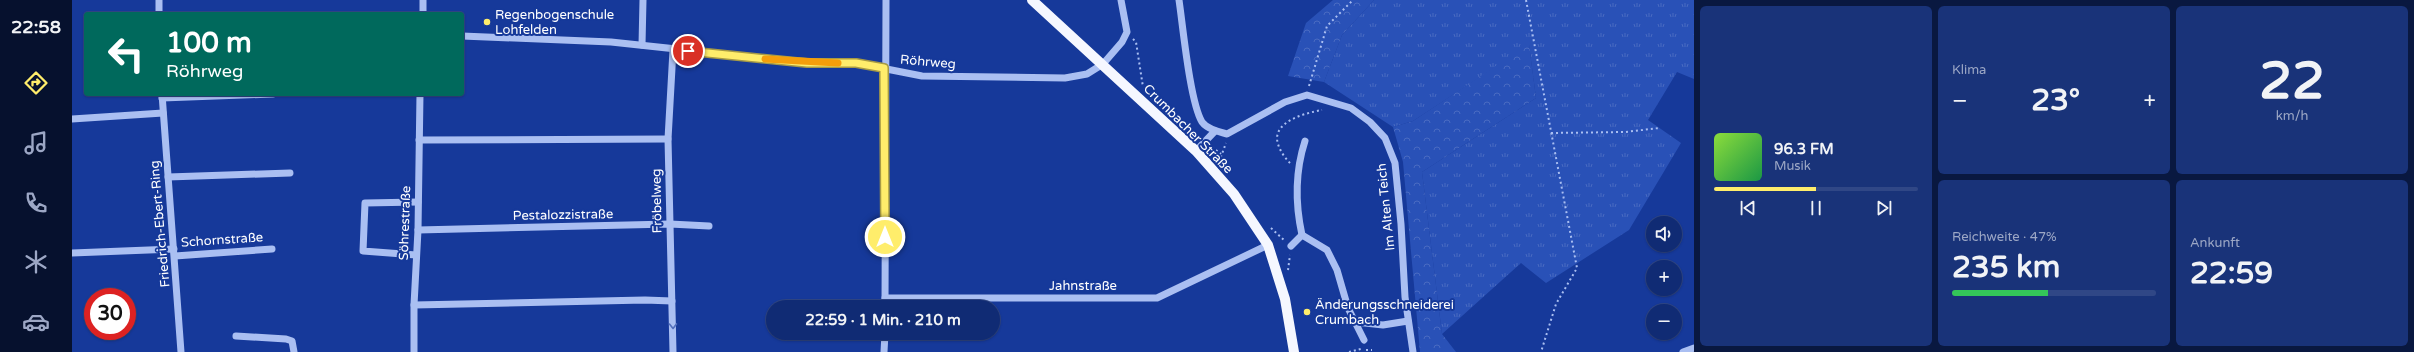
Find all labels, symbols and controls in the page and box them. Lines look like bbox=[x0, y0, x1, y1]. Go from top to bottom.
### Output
place label: Regenbogenschule Lohfelden bbox=[495, 7, 614, 38]
text: 22:58 bbox=[11, 16, 61, 38]
marker: Regenbogenschule Lohfelden bbox=[482, 17, 492, 27]
text: 100 m bbox=[166, 26, 252, 60]
icon: left bbox=[100, 28, 152, 80]
pin bbox=[671, 34, 705, 68]
icon: arrive bbox=[677, 40, 699, 62]
text: 22 bbox=[2259, 50, 2325, 113]
street label: Röhrweg bbox=[899, 52, 957, 72]
text: Röhrweg bbox=[166, 60, 243, 82]
text: Klima bbox=[1952, 62, 1986, 78]
icon: directions bbox=[22, 69, 50, 97]
street label: Crumbacher Straße bbox=[1140, 81, 1236, 177]
text: 23° bbox=[2031, 82, 2080, 119]
text: − bbox=[1952, 88, 1968, 114]
text: + bbox=[2144, 88, 2156, 114]
text: km/h bbox=[2276, 108, 2308, 124]
icon: music bbox=[22, 129, 50, 157]
text: 96.3 FM bbox=[1774, 140, 1834, 158]
text: Musik bbox=[1774, 158, 1811, 174]
street label: Friedrich-Ebert-Ring bbox=[146, 160, 174, 288]
street label: Im Alten Teich bbox=[1373, 162, 1399, 252]
street label: Fröbelweg bbox=[648, 168, 666, 234]
street label: Söhrestraße bbox=[396, 185, 414, 261]
icon: phone bbox=[22, 189, 50, 217]
icon: previous bbox=[1737, 197, 1759, 219]
icon: pause bbox=[1805, 197, 1827, 219]
icon: next bbox=[1873, 197, 1895, 219]
street label: Pestalozzistraße bbox=[513, 206, 613, 224]
position arrow bbox=[864, 216, 906, 258]
map controls bbox=[1646, 216, 1682, 340]
button: sound bbox=[1646, 216, 1682, 252]
street label: Schornstraße bbox=[180, 229, 264, 251]
text: Reichweite · 47% bbox=[1952, 229, 2057, 245]
text: Ankunft bbox=[2190, 235, 2240, 251]
icon: climate bbox=[22, 248, 50, 276]
text: 235 km bbox=[1952, 249, 2060, 286]
text: 22:59 bbox=[2190, 255, 2273, 292]
button: + bbox=[1646, 260, 1682, 296]
street label: Jahnstraße bbox=[1049, 278, 1117, 294]
speed limit sign: 30 bbox=[84, 288, 136, 340]
place label: Änderungsschneiderei Crumbach bbox=[1315, 297, 1454, 328]
button: − bbox=[1646, 304, 1682, 340]
marker: Änderungsschneiderei Crumbach bbox=[1302, 307, 1312, 317]
icon: car bbox=[22, 308, 50, 336]
text: 22:59 · 1 Min. · 210 m bbox=[805, 311, 961, 329]
one-way arrow bbox=[669, 323, 677, 329]

